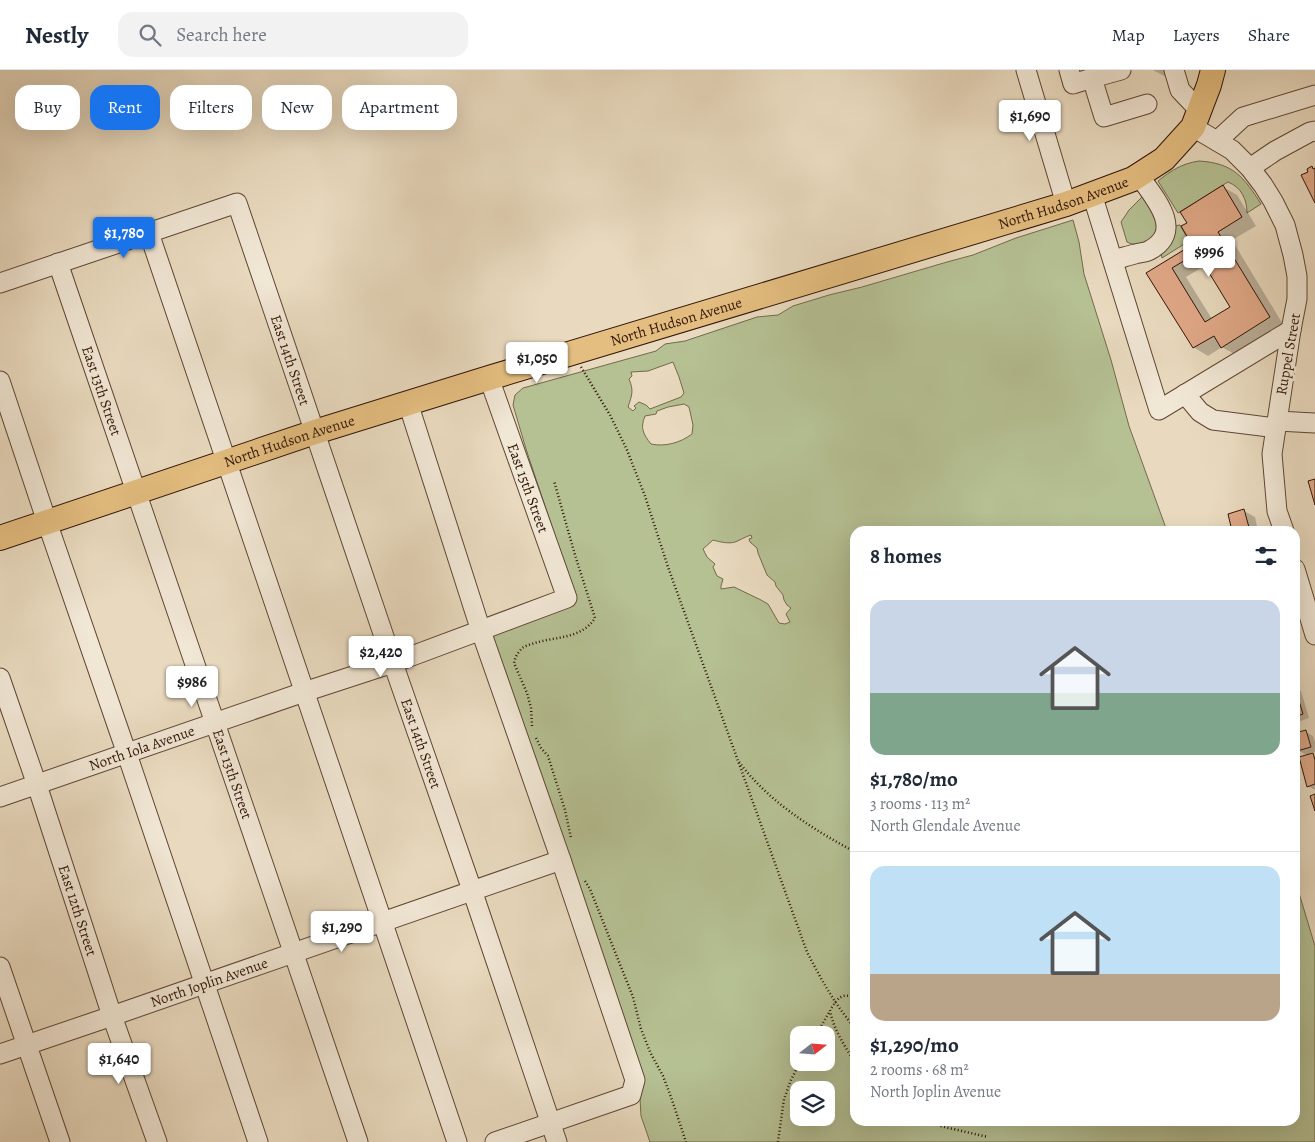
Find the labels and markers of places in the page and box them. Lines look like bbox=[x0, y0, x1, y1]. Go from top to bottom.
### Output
pin: $1,690 bbox=[989, 100, 1071, 142]
pin: $1,780 bbox=[83, 216, 165, 259]
pin: $996 bbox=[1179, 236, 1239, 278]
pin: $1,050 bbox=[496, 342, 578, 384]
pin: $2,420 bbox=[340, 636, 422, 678]
pin: $986 bbox=[162, 666, 222, 708]
pin: $1,290 bbox=[301, 910, 383, 953]
pin: $1,640 bbox=[78, 1042, 160, 1085]

